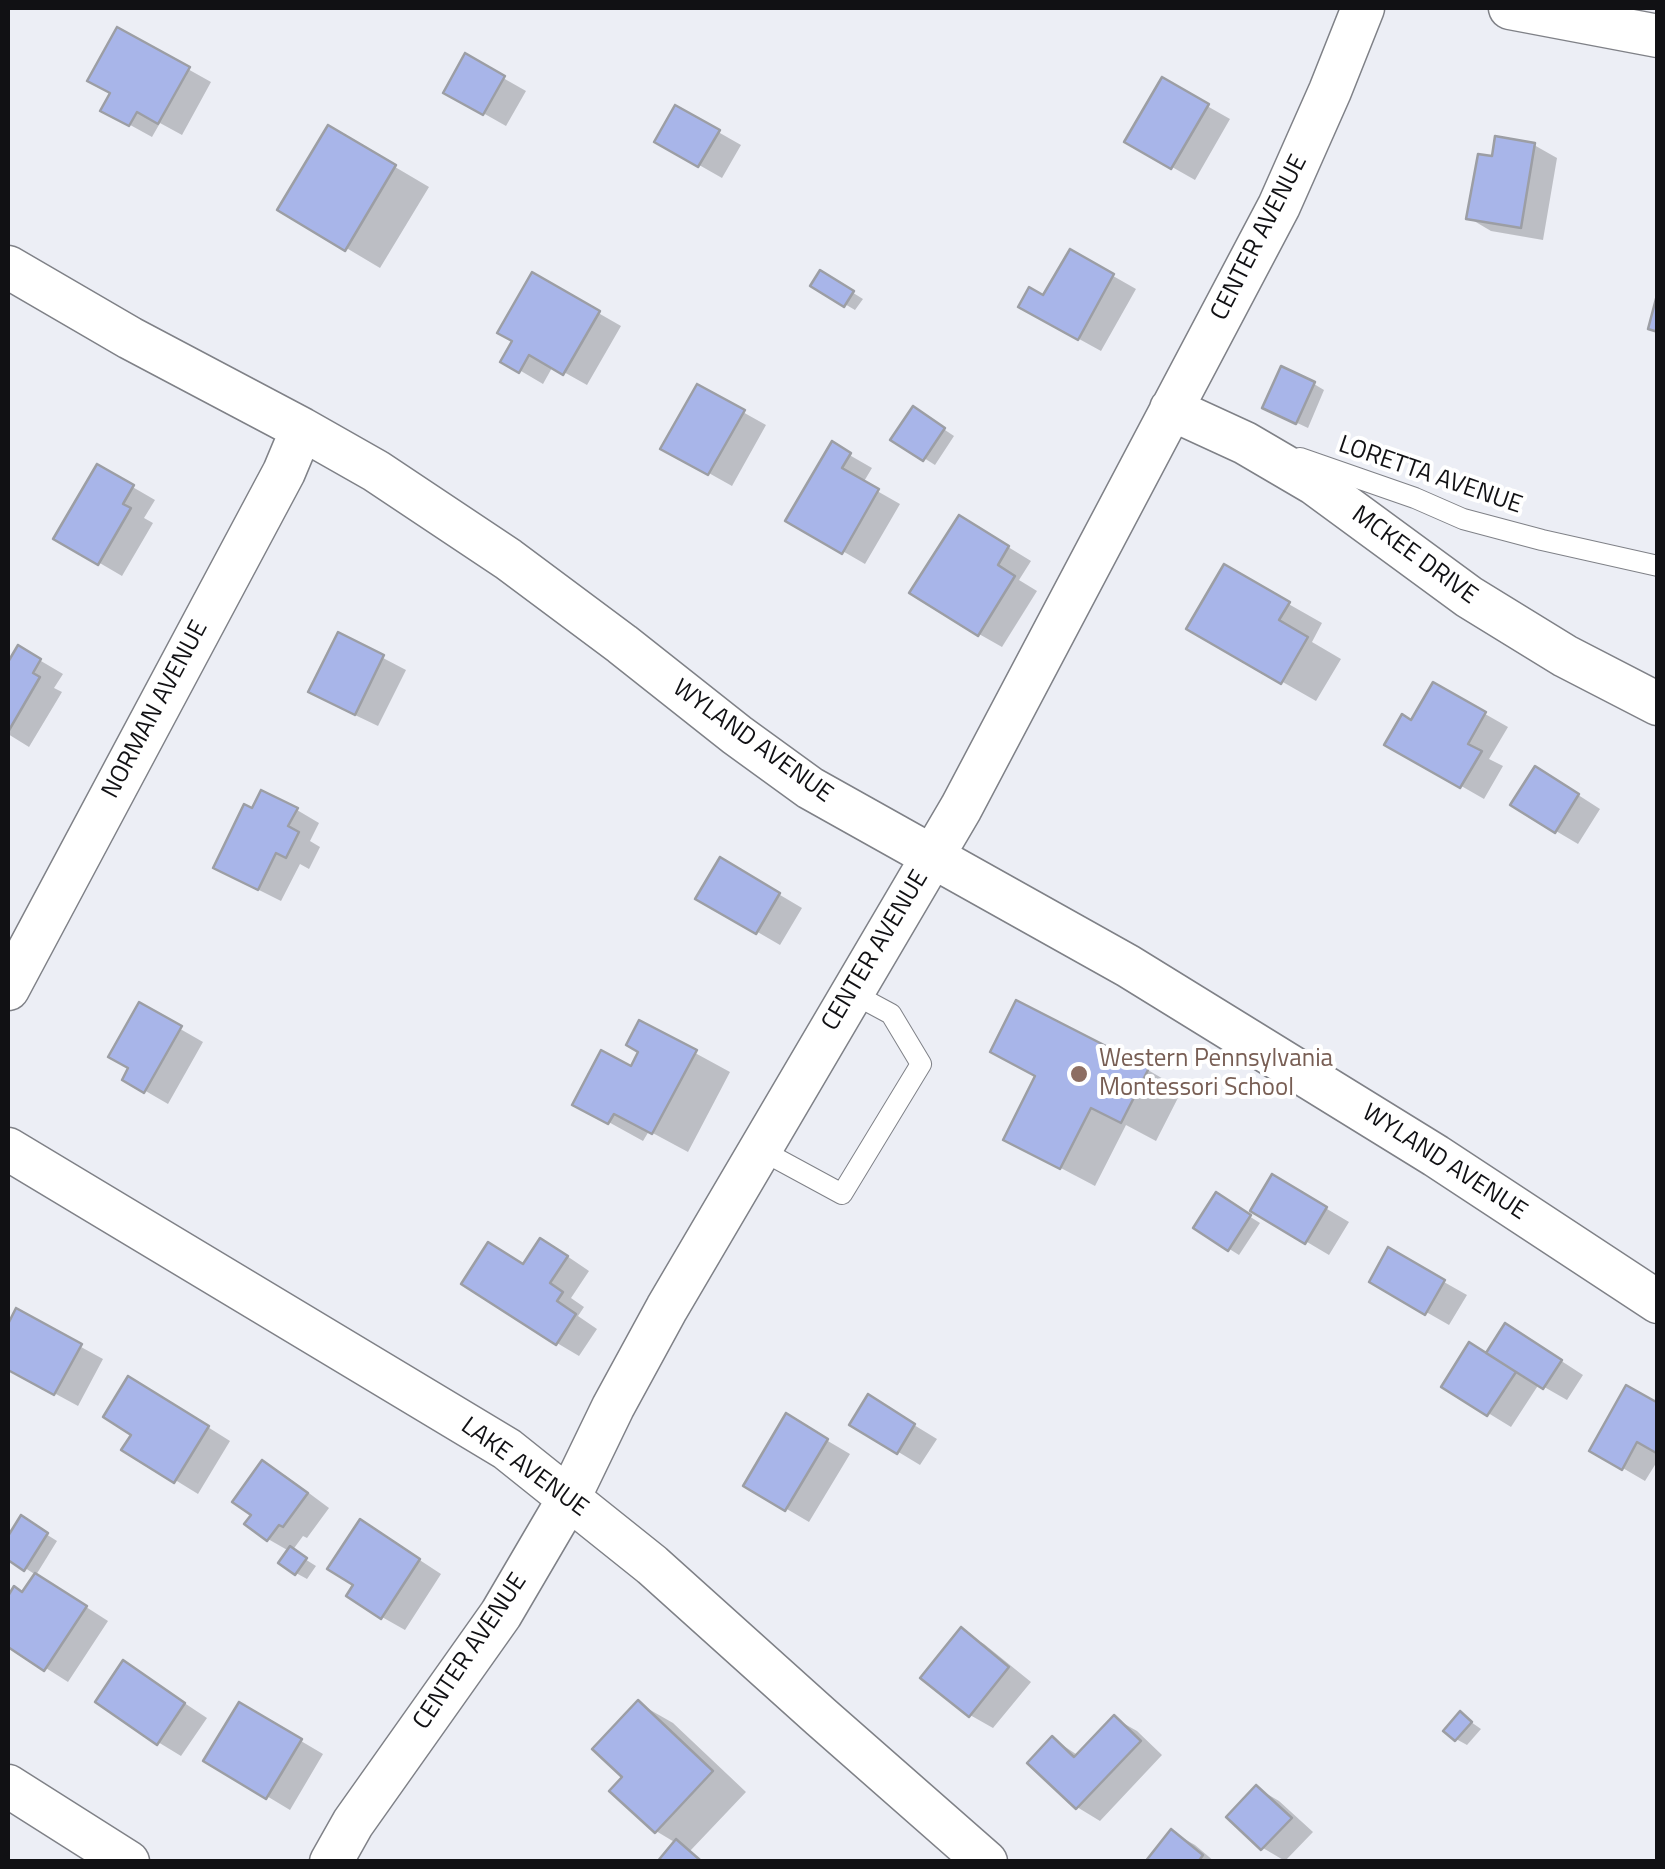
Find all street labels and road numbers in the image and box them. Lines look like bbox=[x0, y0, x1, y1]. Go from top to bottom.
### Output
street label: CENTER AVENUE bbox=[1205, 150, 1315, 326]
street label: LORETTA AVENUE bbox=[1334, 431, 1526, 521]
street label: MCKEE DRIVE bbox=[1345, 500, 1483, 612]
street label: NORMAN AVENUE bbox=[97, 616, 215, 804]
street label: WYLAND AVENUE bbox=[666, 674, 838, 810]
street label: CENTER AVENUE bbox=[816, 865, 936, 1037]
street label: WYLAND AVENUE bbox=[1356, 1099, 1532, 1227]
street label: LAKE AVENUE bbox=[455, 1412, 593, 1524]
street label: CENTER AVENUE bbox=[408, 1568, 534, 1736]

